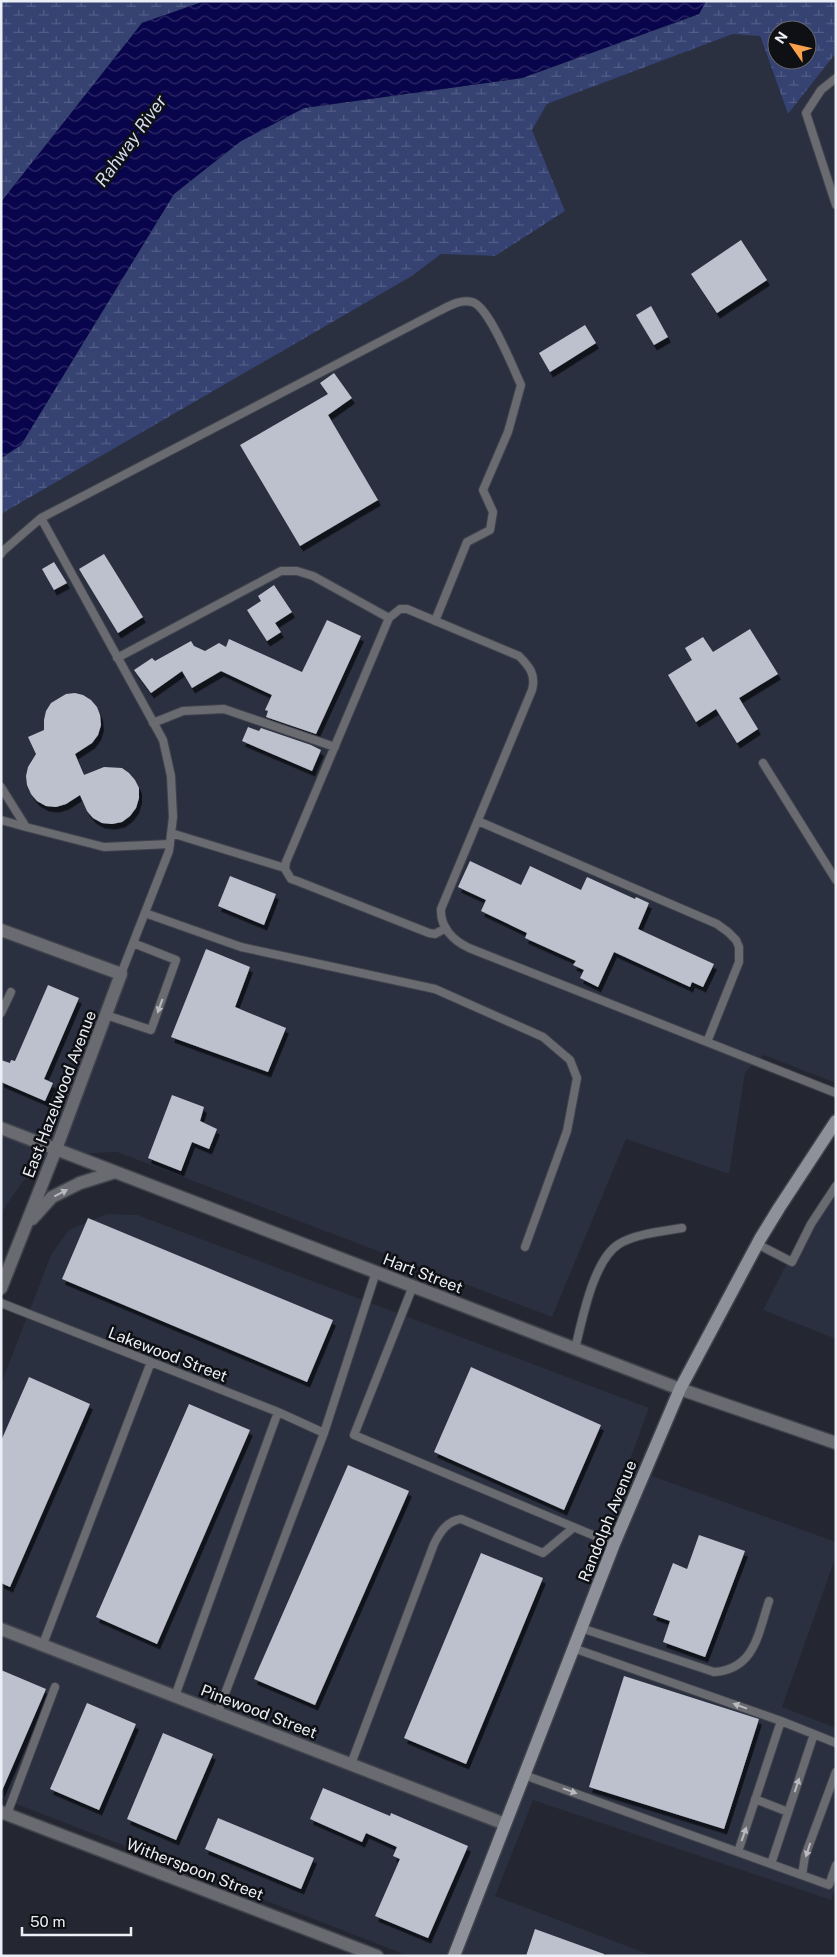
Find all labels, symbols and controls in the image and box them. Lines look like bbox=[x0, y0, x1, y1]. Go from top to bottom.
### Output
north arrow bbox=[767, 20, 817, 70]
text: N bbox=[772, 29, 791, 47]
water label: Rahway River bbox=[90, 91, 171, 191]
one-way arrow bbox=[156, 998, 163, 1013]
street label: East Hazelwood Avenue bbox=[19, 1008, 100, 1181]
one-way arrow bbox=[54, 1189, 68, 1197]
street label: Hart Street bbox=[380, 1250, 465, 1297]
street label: Lakewood Street bbox=[106, 1323, 230, 1386]
street label: Randolph Avenue bbox=[574, 1457, 641, 1585]
street label: Pinewood Street bbox=[198, 1681, 320, 1742]
one-way arrow bbox=[733, 1702, 748, 1709]
one-way arrow bbox=[794, 1777, 801, 1792]
one-way arrow bbox=[563, 1787, 578, 1795]
one-way arrow bbox=[740, 1826, 748, 1841]
street label: Witherspoon Street bbox=[123, 1835, 266, 1904]
one-way arrow bbox=[803, 1843, 811, 1858]
scale bar bbox=[22, 1904, 131, 1936]
text: 50 m bbox=[30, 1913, 65, 1930]

